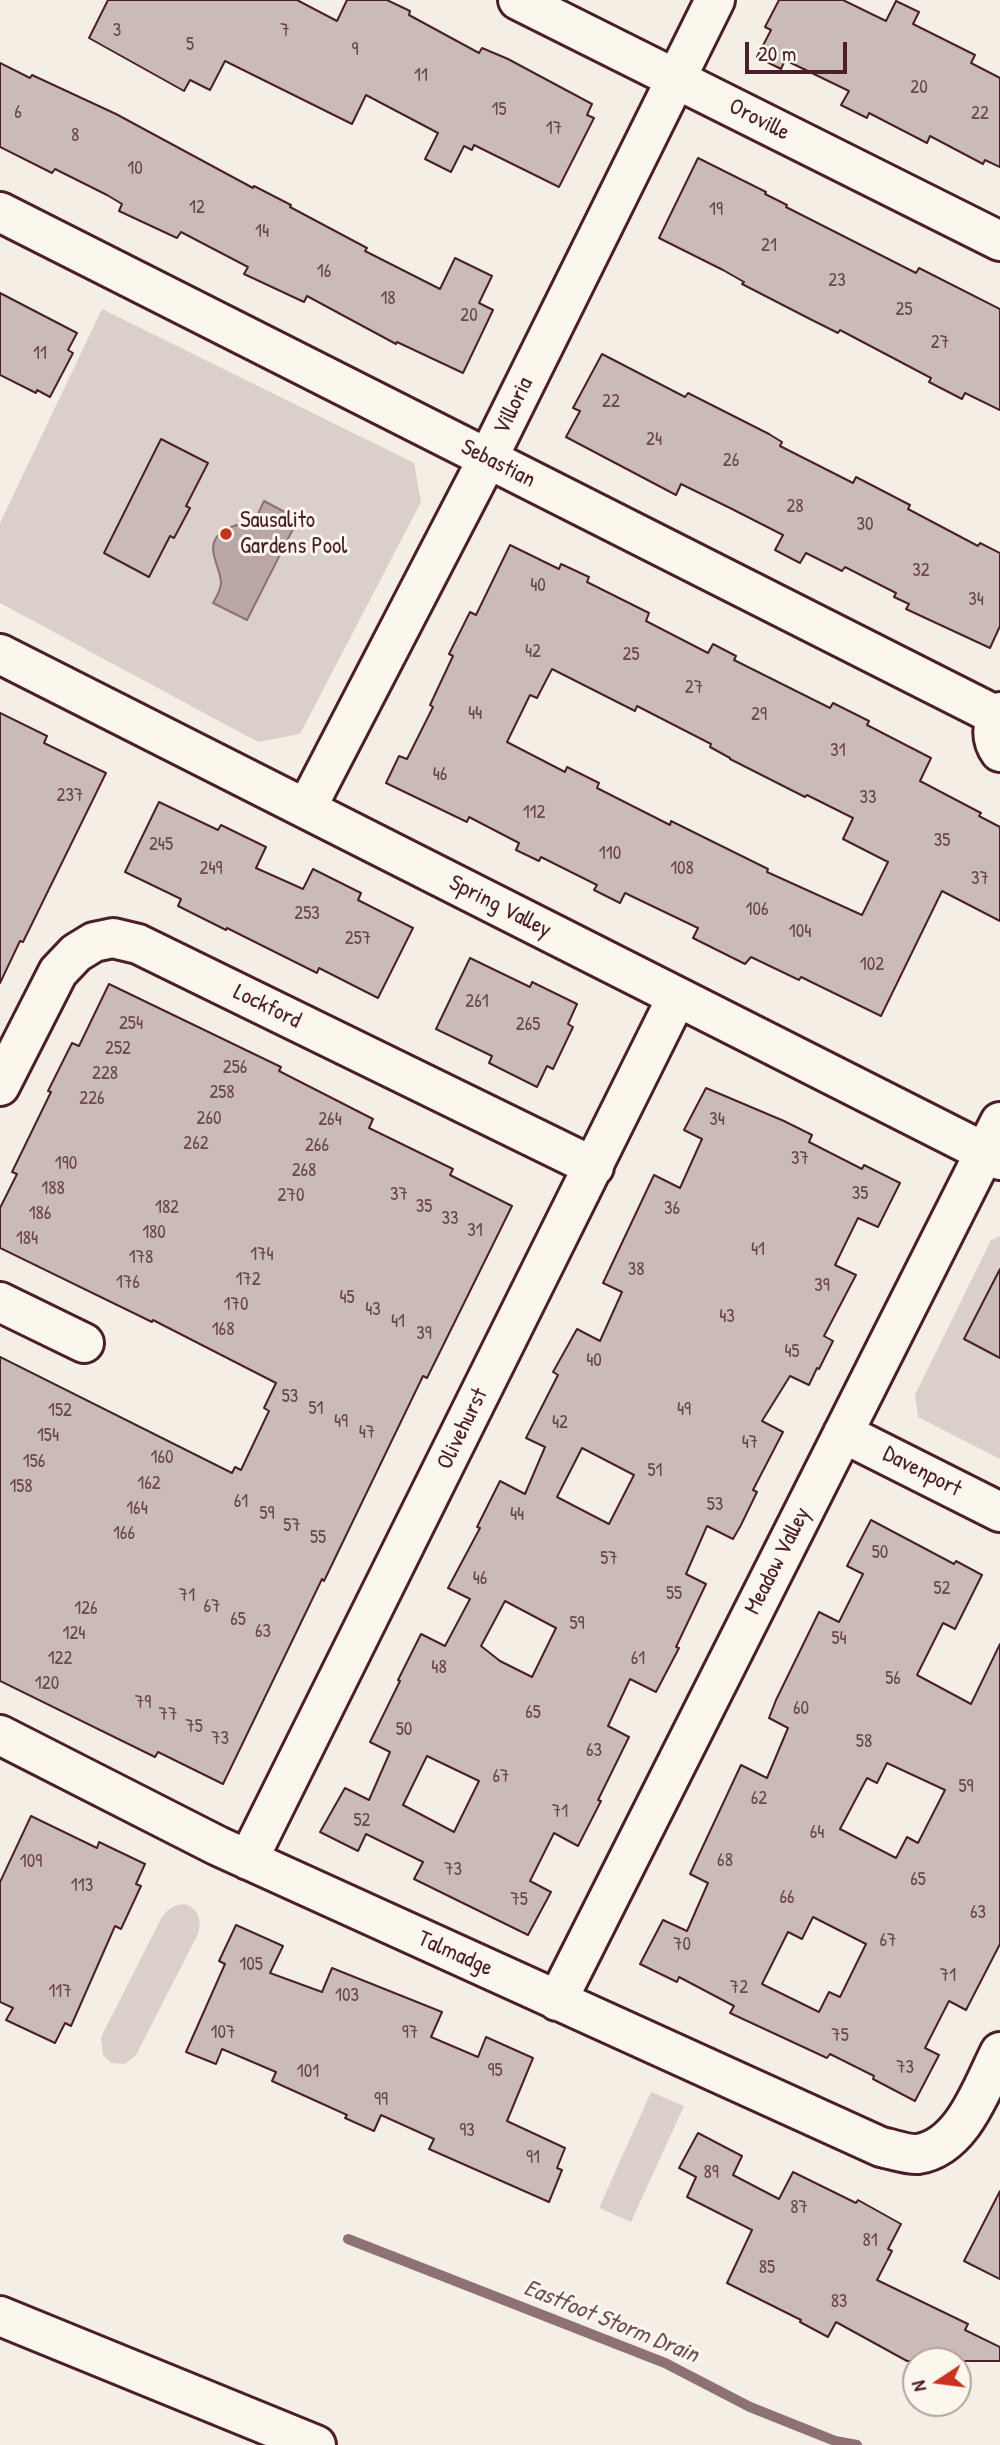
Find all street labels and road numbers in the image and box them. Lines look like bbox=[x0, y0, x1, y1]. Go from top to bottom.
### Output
street label: Oroville bbox=[724, 93, 794, 147]
street label: Villoria bbox=[488, 373, 540, 439]
street label: Sebastian bbox=[456, 434, 540, 494]
street label: Spring Valley bbox=[444, 869, 556, 945]
street label: Lockford bbox=[229, 979, 305, 1035]
street label: Olivehurst bbox=[432, 1384, 494, 1474]
street label: Davenport bbox=[878, 1441, 966, 1503]
street label: Meadow Valley bbox=[739, 1503, 817, 1619]
street label: Talmadge bbox=[413, 1925, 497, 1983]

